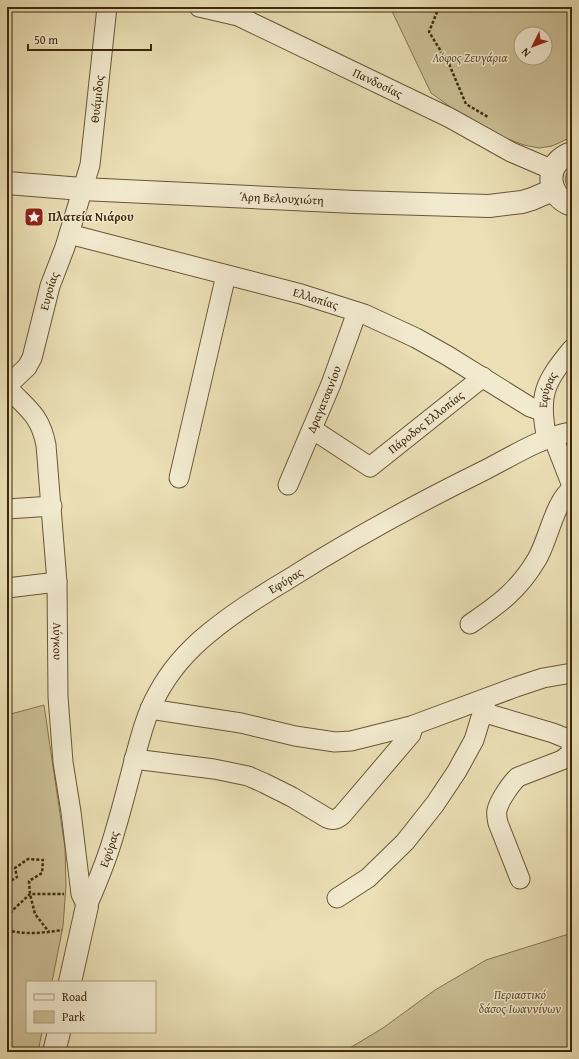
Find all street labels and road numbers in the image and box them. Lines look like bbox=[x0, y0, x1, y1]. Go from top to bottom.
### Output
street label: Πανδοσίας bbox=[350, 64, 406, 102]
street label: Θυάμιδος bbox=[86, 74, 108, 124]
street label: Άρη Βελουχιώτη bbox=[239, 188, 324, 209]
street label: Ευροίας bbox=[35, 269, 63, 312]
street label: Ελλοπίας bbox=[291, 283, 341, 313]
street label: Δραγατσανίου bbox=[302, 363, 345, 435]
street label: Εφύρας bbox=[534, 368, 561, 408]
street label: Πάροδος Ελλοπίας bbox=[384, 386, 467, 457]
street label: Εφύρας bbox=[265, 563, 306, 597]
street label: Λύγκου bbox=[49, 622, 67, 660]
street label: Εφύρας bbox=[95, 829, 123, 870]

